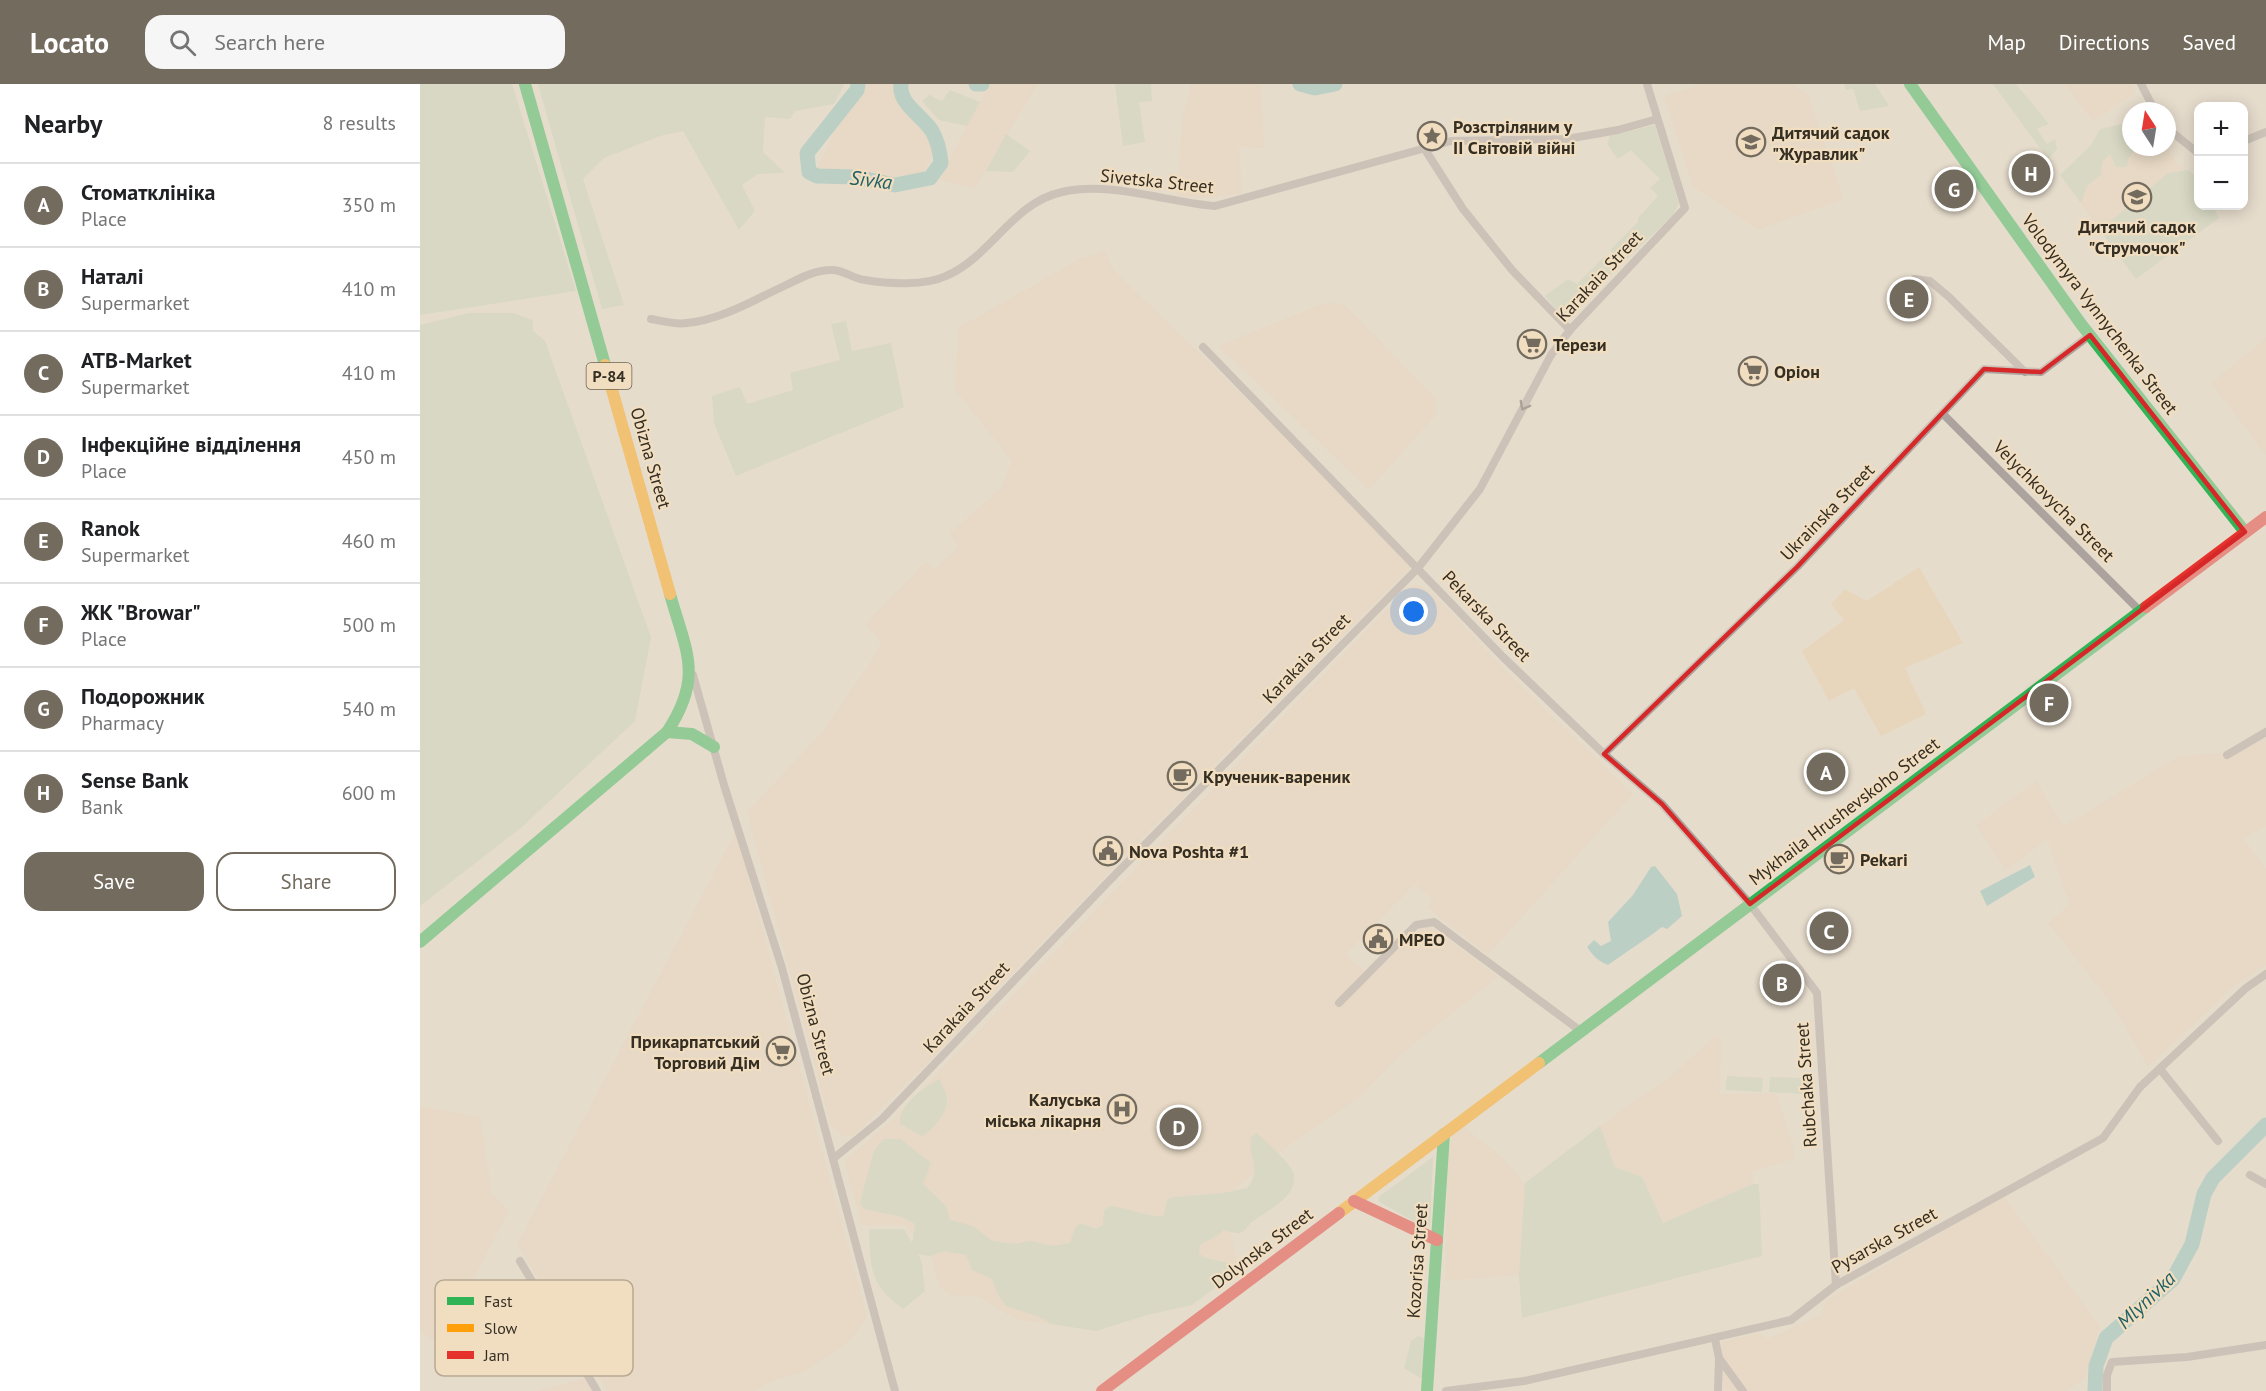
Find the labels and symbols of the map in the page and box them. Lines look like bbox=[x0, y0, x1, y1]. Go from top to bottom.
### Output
north arrow bbox=[2122, 102, 2176, 156]
place label: Розстріляним у II Світовій війні bbox=[1453, 115, 1575, 159]
place icon: Розстріляним у II Світовій війні bbox=[1416, 120, 1448, 152]
place label: Дитячий садок "Журавлик" bbox=[1772, 121, 1890, 165]
school or university icon: Дитячий садок "Журавлик" bbox=[1735, 126, 1767, 158]
pin: H bbox=[2012, 150, 2050, 196]
street label: Sivetska Street bbox=[1099, 164, 1215, 198]
water label: Sivka bbox=[848, 165, 894, 196]
pin: G bbox=[1934, 166, 1973, 212]
school or university icon: Дитячий садок "Струмочок" bbox=[2121, 181, 2153, 213]
street label: Volodymyra Vynnychenka Street bbox=[2016, 208, 2183, 419]
place label: Дитячий садок "Струмочок" bbox=[2078, 215, 2196, 259]
street label: Karakaia Street bbox=[1551, 226, 1647, 326]
pin: E bbox=[1890, 276, 1928, 322]
supermarket icon: Терези bbox=[1516, 328, 1548, 360]
place label: Терези bbox=[1553, 333, 1607, 356]
supermarket icon: Оріон bbox=[1737, 355, 1769, 387]
place label: Оріон bbox=[1774, 360, 1820, 383]
road number: Р-84 bbox=[586, 363, 632, 389]
one-way arrow bbox=[1519, 400, 1531, 411]
street label: Obizna Street bbox=[626, 405, 676, 511]
street label: Velychkovycha Street bbox=[1988, 435, 2119, 566]
street label: Ukrainska Street bbox=[1775, 459, 1879, 565]
street label: Pekarska Street bbox=[1438, 566, 1536, 666]
your location bbox=[1399, 597, 1428, 626]
street label: Karakaia Street bbox=[1257, 608, 1355, 708]
pin: F bbox=[2030, 680, 2068, 726]
street label: Mykhaila Hrushevskoho Street bbox=[1744, 732, 1944, 890]
pin: A bbox=[1806, 750, 1846, 794]
cafe icon: Крученик-вареник bbox=[1166, 760, 1198, 792]
place label: Крученик-вареник bbox=[1203, 765, 1350, 788]
public building icon: Nova Poshta #1 bbox=[1092, 835, 1124, 867]
place label: Nova Poshta #1 bbox=[1129, 840, 1249, 863]
cafe icon: Pekari bbox=[1823, 843, 1855, 875]
place label: Pekari bbox=[1860, 848, 1908, 871]
pin: C bbox=[1810, 908, 1848, 954]
public building icon: МРЕО bbox=[1362, 923, 1394, 955]
place label: МРЕО bbox=[1399, 928, 1445, 951]
street label: Karakaia Street bbox=[918, 957, 1014, 1057]
pin: B bbox=[1762, 960, 1802, 1006]
street label: Obizna Street bbox=[791, 971, 841, 1077]
street label: Rubchaka Street bbox=[1790, 1022, 1822, 1148]
place label: Прикарпатський Торговий Дім bbox=[631, 1030, 760, 1074]
supermarket icon: Прикарпатський Торговий Дім bbox=[765, 1035, 797, 1067]
place label: Калуська міська лікарня bbox=[985, 1088, 1101, 1132]
hospital icon: Калуська міська лікарня bbox=[1106, 1093, 1138, 1125]
pin: D bbox=[1160, 1104, 1198, 1150]
street label: Dolynska Street bbox=[1207, 1202, 1317, 1294]
street label: Pysarska Street bbox=[1827, 1202, 1941, 1278]
street label: Kozorisa Street bbox=[1402, 1203, 1432, 1319]
water label: Mlynivka bbox=[2111, 1265, 2181, 1334]
legend bbox=[435, 1280, 633, 1376]
text: Fast bbox=[484, 1291, 513, 1311]
text: Slow bbox=[484, 1318, 518, 1338]
text: Jam bbox=[483, 1345, 510, 1365]

